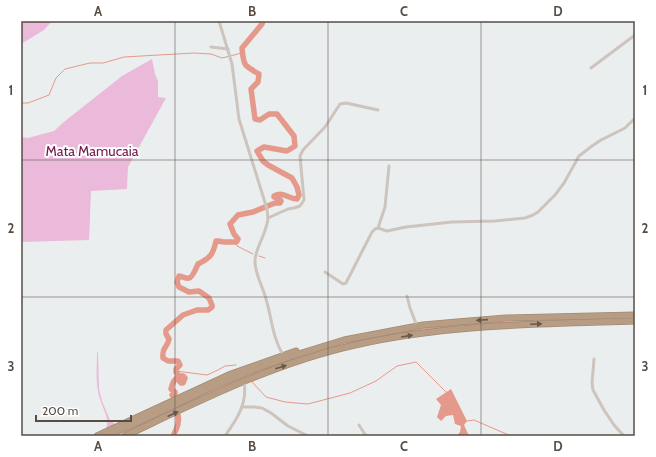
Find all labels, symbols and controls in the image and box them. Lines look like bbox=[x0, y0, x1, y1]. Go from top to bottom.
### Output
text: A bbox=[94, 3, 103, 19]
text: B bbox=[248, 3, 256, 19]
text: C bbox=[400, 3, 408, 19]
text: D bbox=[553, 3, 563, 19]
text: 1 bbox=[9, 82, 13, 98]
text: 1 bbox=[643, 82, 647, 98]
park label: Mata Mamucaia bbox=[46, 142, 139, 160]
text: 2 bbox=[8, 220, 15, 236]
text: 2 bbox=[642, 220, 649, 236]
one-way arrow bbox=[476, 316, 488, 323]
one-way arrow bbox=[530, 321, 543, 327]
one-way arrow bbox=[401, 333, 413, 339]
text: 3 bbox=[7, 358, 15, 374]
text: 3 bbox=[641, 358, 649, 374]
one-way arrow bbox=[275, 364, 287, 370]
scale bar bbox=[36, 397, 131, 423]
text: 200 m bbox=[42, 403, 78, 418]
one-way arrow bbox=[167, 411, 179, 417]
text: A bbox=[94, 438, 103, 454]
text: B bbox=[248, 438, 256, 454]
text: C bbox=[400, 438, 408, 454]
text: D bbox=[553, 438, 563, 454]

